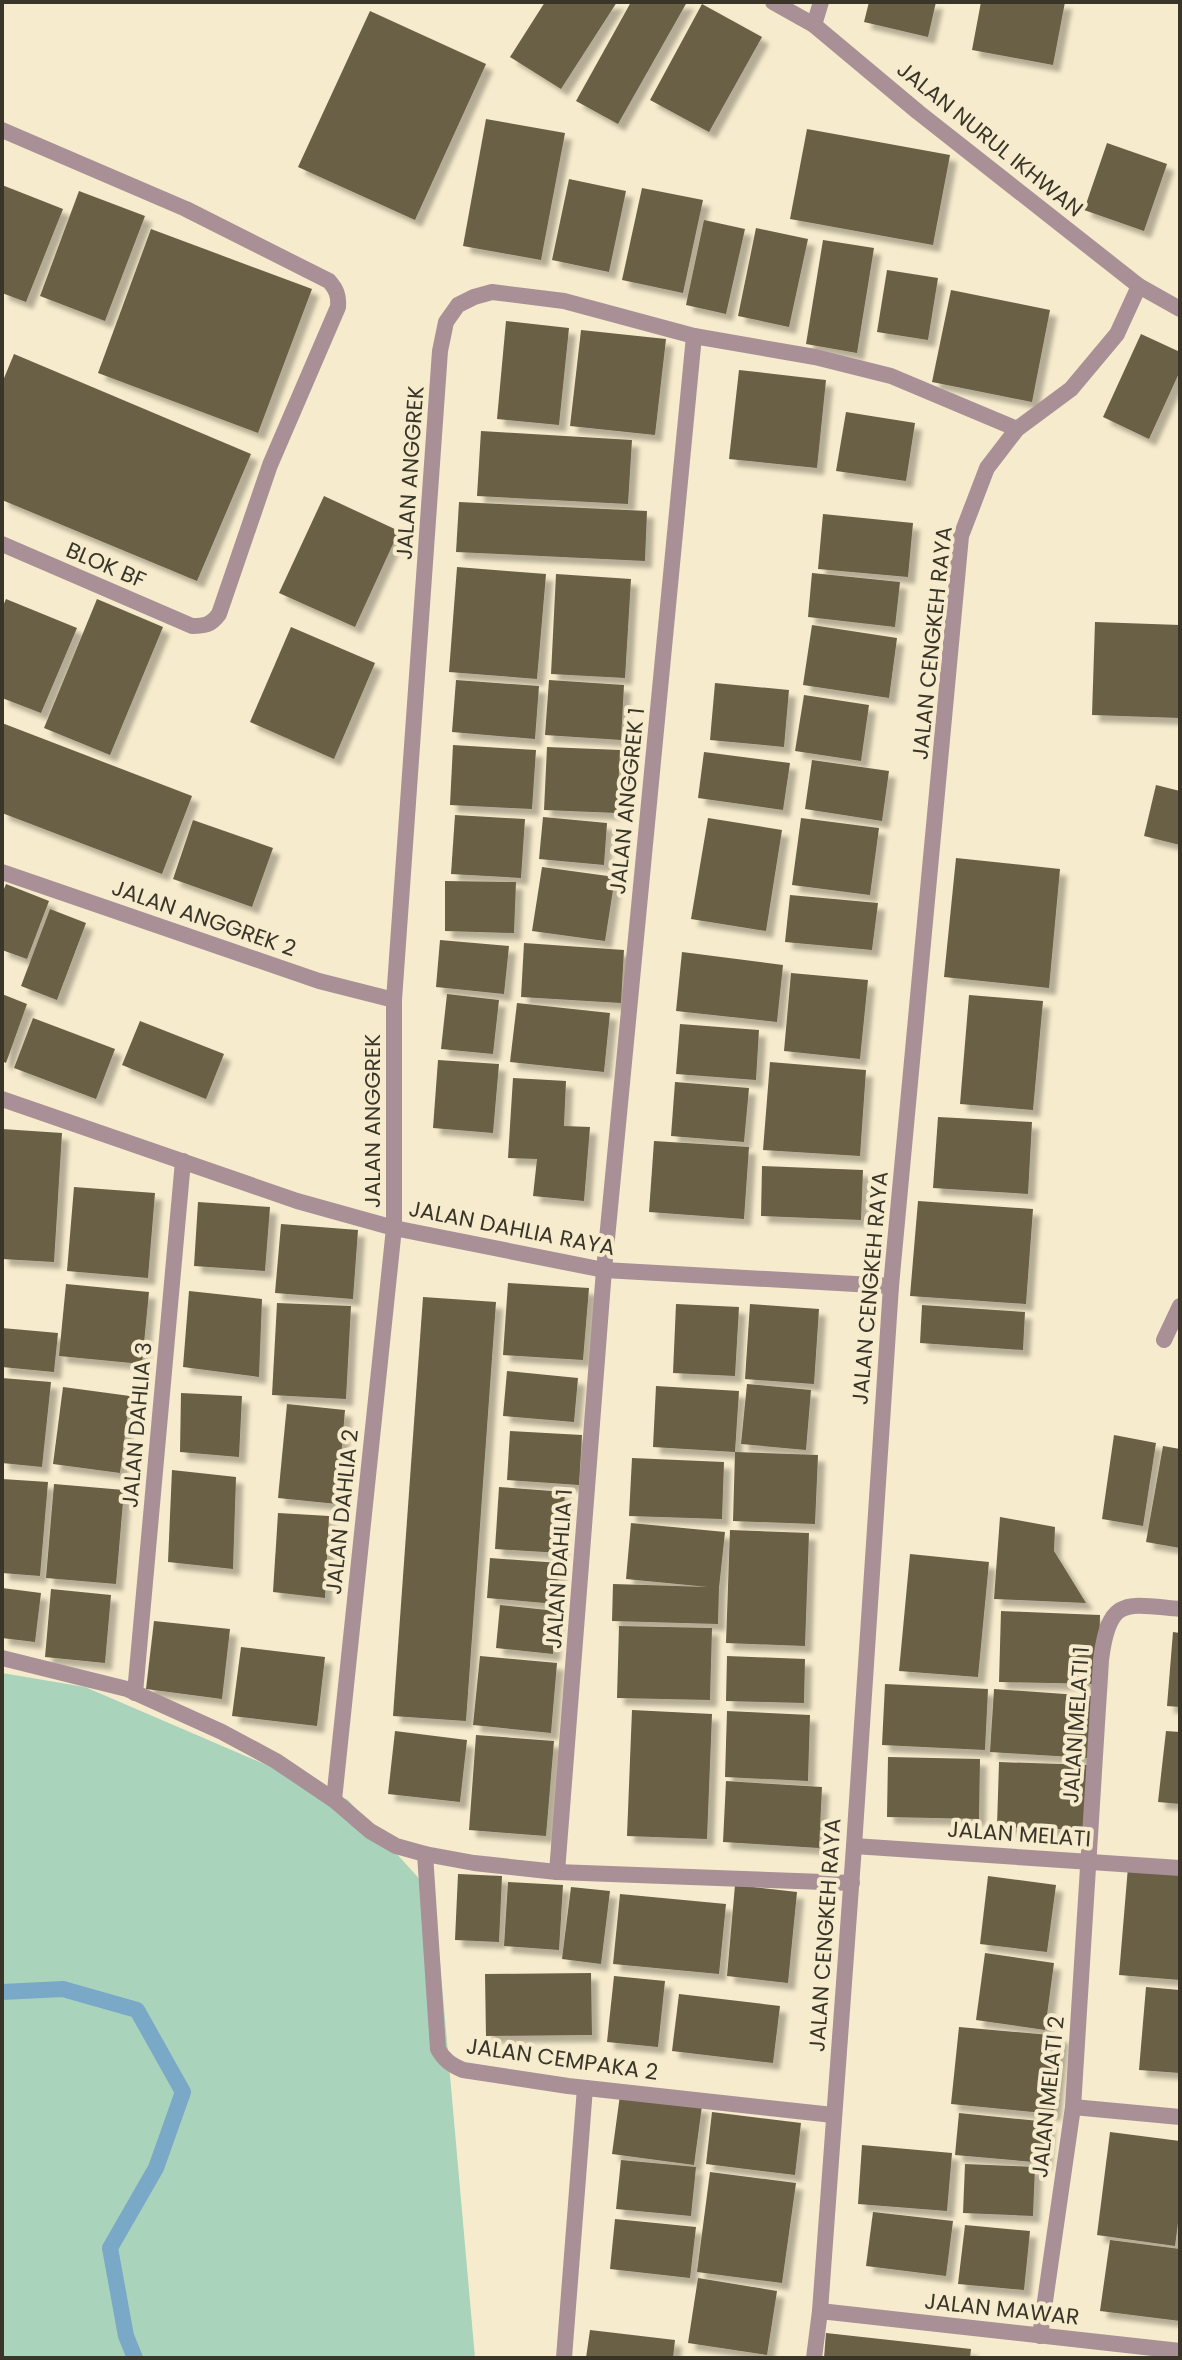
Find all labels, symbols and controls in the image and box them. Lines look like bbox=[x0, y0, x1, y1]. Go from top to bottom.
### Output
street label: JALAN NURUL IKHWAN bbox=[890, 54, 1090, 224]
street label: JALAN ANGGREK bbox=[388, 385, 432, 561]
street label: JALAN CENGKEH RAYA bbox=[904, 525, 960, 761]
street label: BLOK BF bbox=[61, 534, 151, 596]
street label: JALAN ANGGREK 1 bbox=[602, 706, 652, 896]
street label: JALAN ANGGREK 2 bbox=[108, 872, 300, 964]
street label: JALAN ANGGREK bbox=[357, 1034, 388, 1208]
street label: JALAN CENGKEH RAYA bbox=[844, 1170, 896, 1406]
street label: JALAN DAHLIA RAYA bbox=[406, 1193, 618, 1263]
street label: JALAN DAHLIA 3 bbox=[114, 1341, 160, 1509]
street label: JALAN DAHLIA 2 bbox=[318, 1428, 366, 1596]
street label: JALAN DAHLIA 1 bbox=[538, 1488, 580, 1650]
street label: JALAN MELATI 1 bbox=[1055, 1646, 1097, 1804]
street label: JALAN MELATI bbox=[946, 1814, 1092, 1854]
street label: JALAN CENGKEH RAYA bbox=[801, 1817, 849, 2053]
street label: JALAN MELATI 2 bbox=[1024, 2015, 1072, 2179]
street label: JALAN CEMPAKA 2 bbox=[464, 2030, 660, 2088]
street label: JALAN MAWAR bbox=[923, 2285, 1081, 2333]

